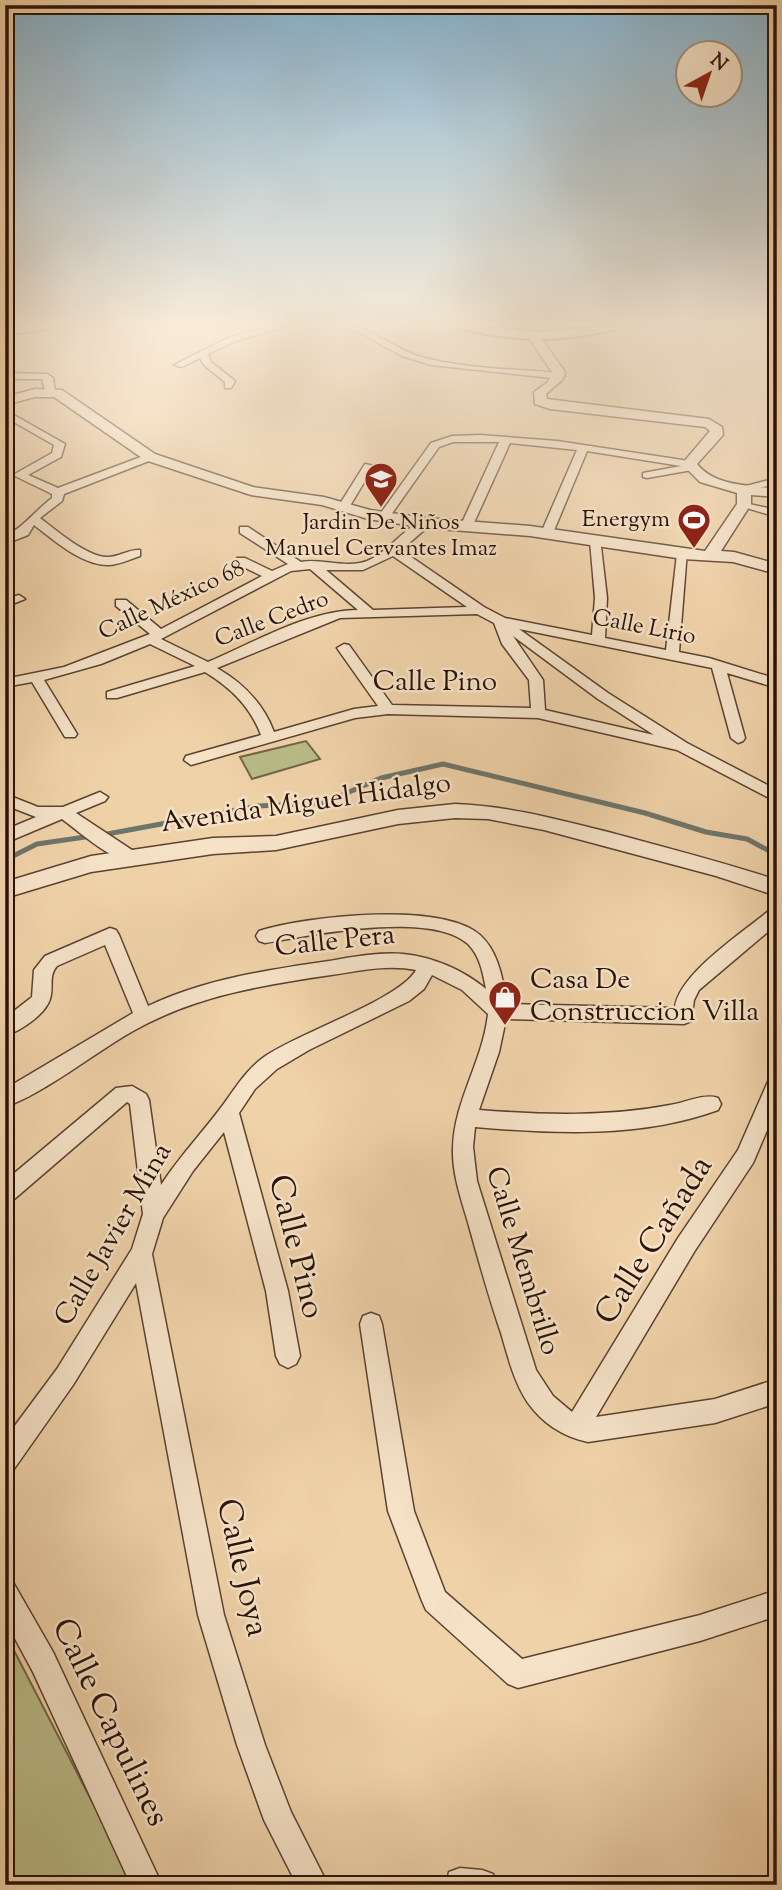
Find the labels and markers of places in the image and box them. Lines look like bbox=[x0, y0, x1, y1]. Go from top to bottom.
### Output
school or university icon: Jardin De Niños Manuel Cervantes Imaz bbox=[362, 460, 400, 509]
sports icon: Energym bbox=[675, 501, 713, 550]
place label: Energym bbox=[582, 504, 670, 537]
place label: Jardin De Niños Manuel Cervantes Imaz bbox=[265, 507, 497, 566]
place label: Casa De Construccion Villa bbox=[530, 961, 759, 1033]
shop icon: Casa De Construccion Villa bbox=[486, 978, 524, 1027]

